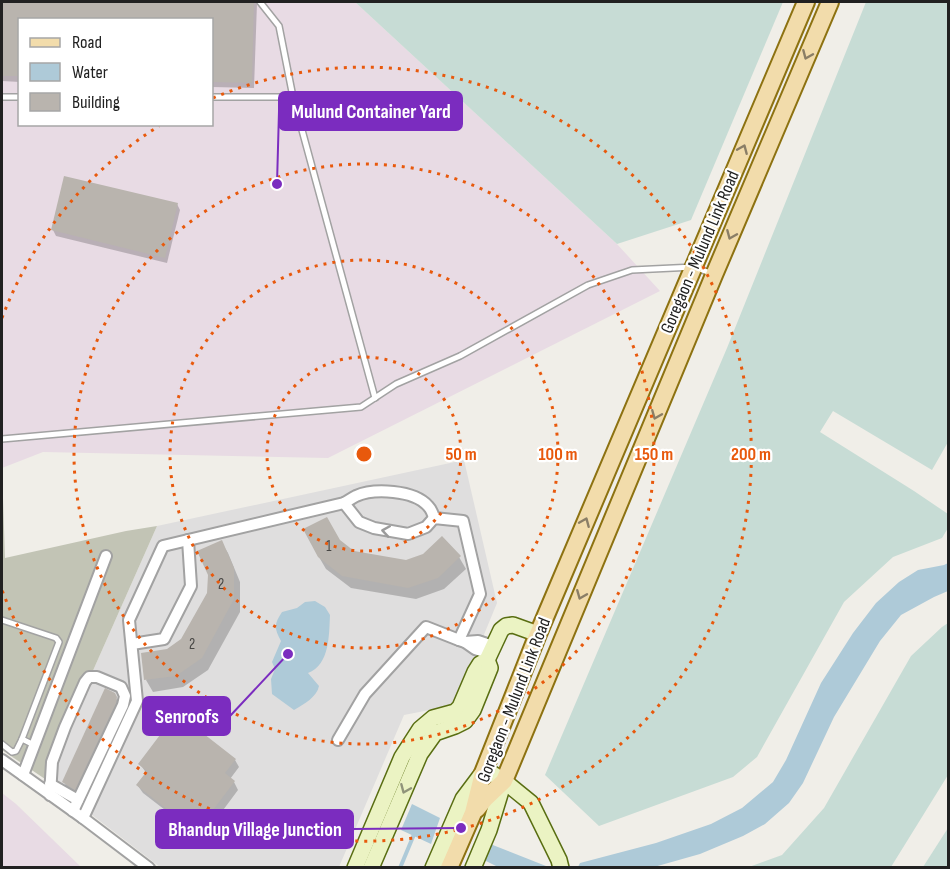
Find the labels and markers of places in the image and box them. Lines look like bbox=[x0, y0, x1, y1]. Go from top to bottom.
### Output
callout: Mulund Container Yard bbox=[279, 92, 462, 130]
centre of rings bbox=[354, 444, 374, 464]
callout: Senroofs bbox=[143, 697, 230, 735]
callout: Bhandup Village Junction bbox=[156, 810, 353, 848]

